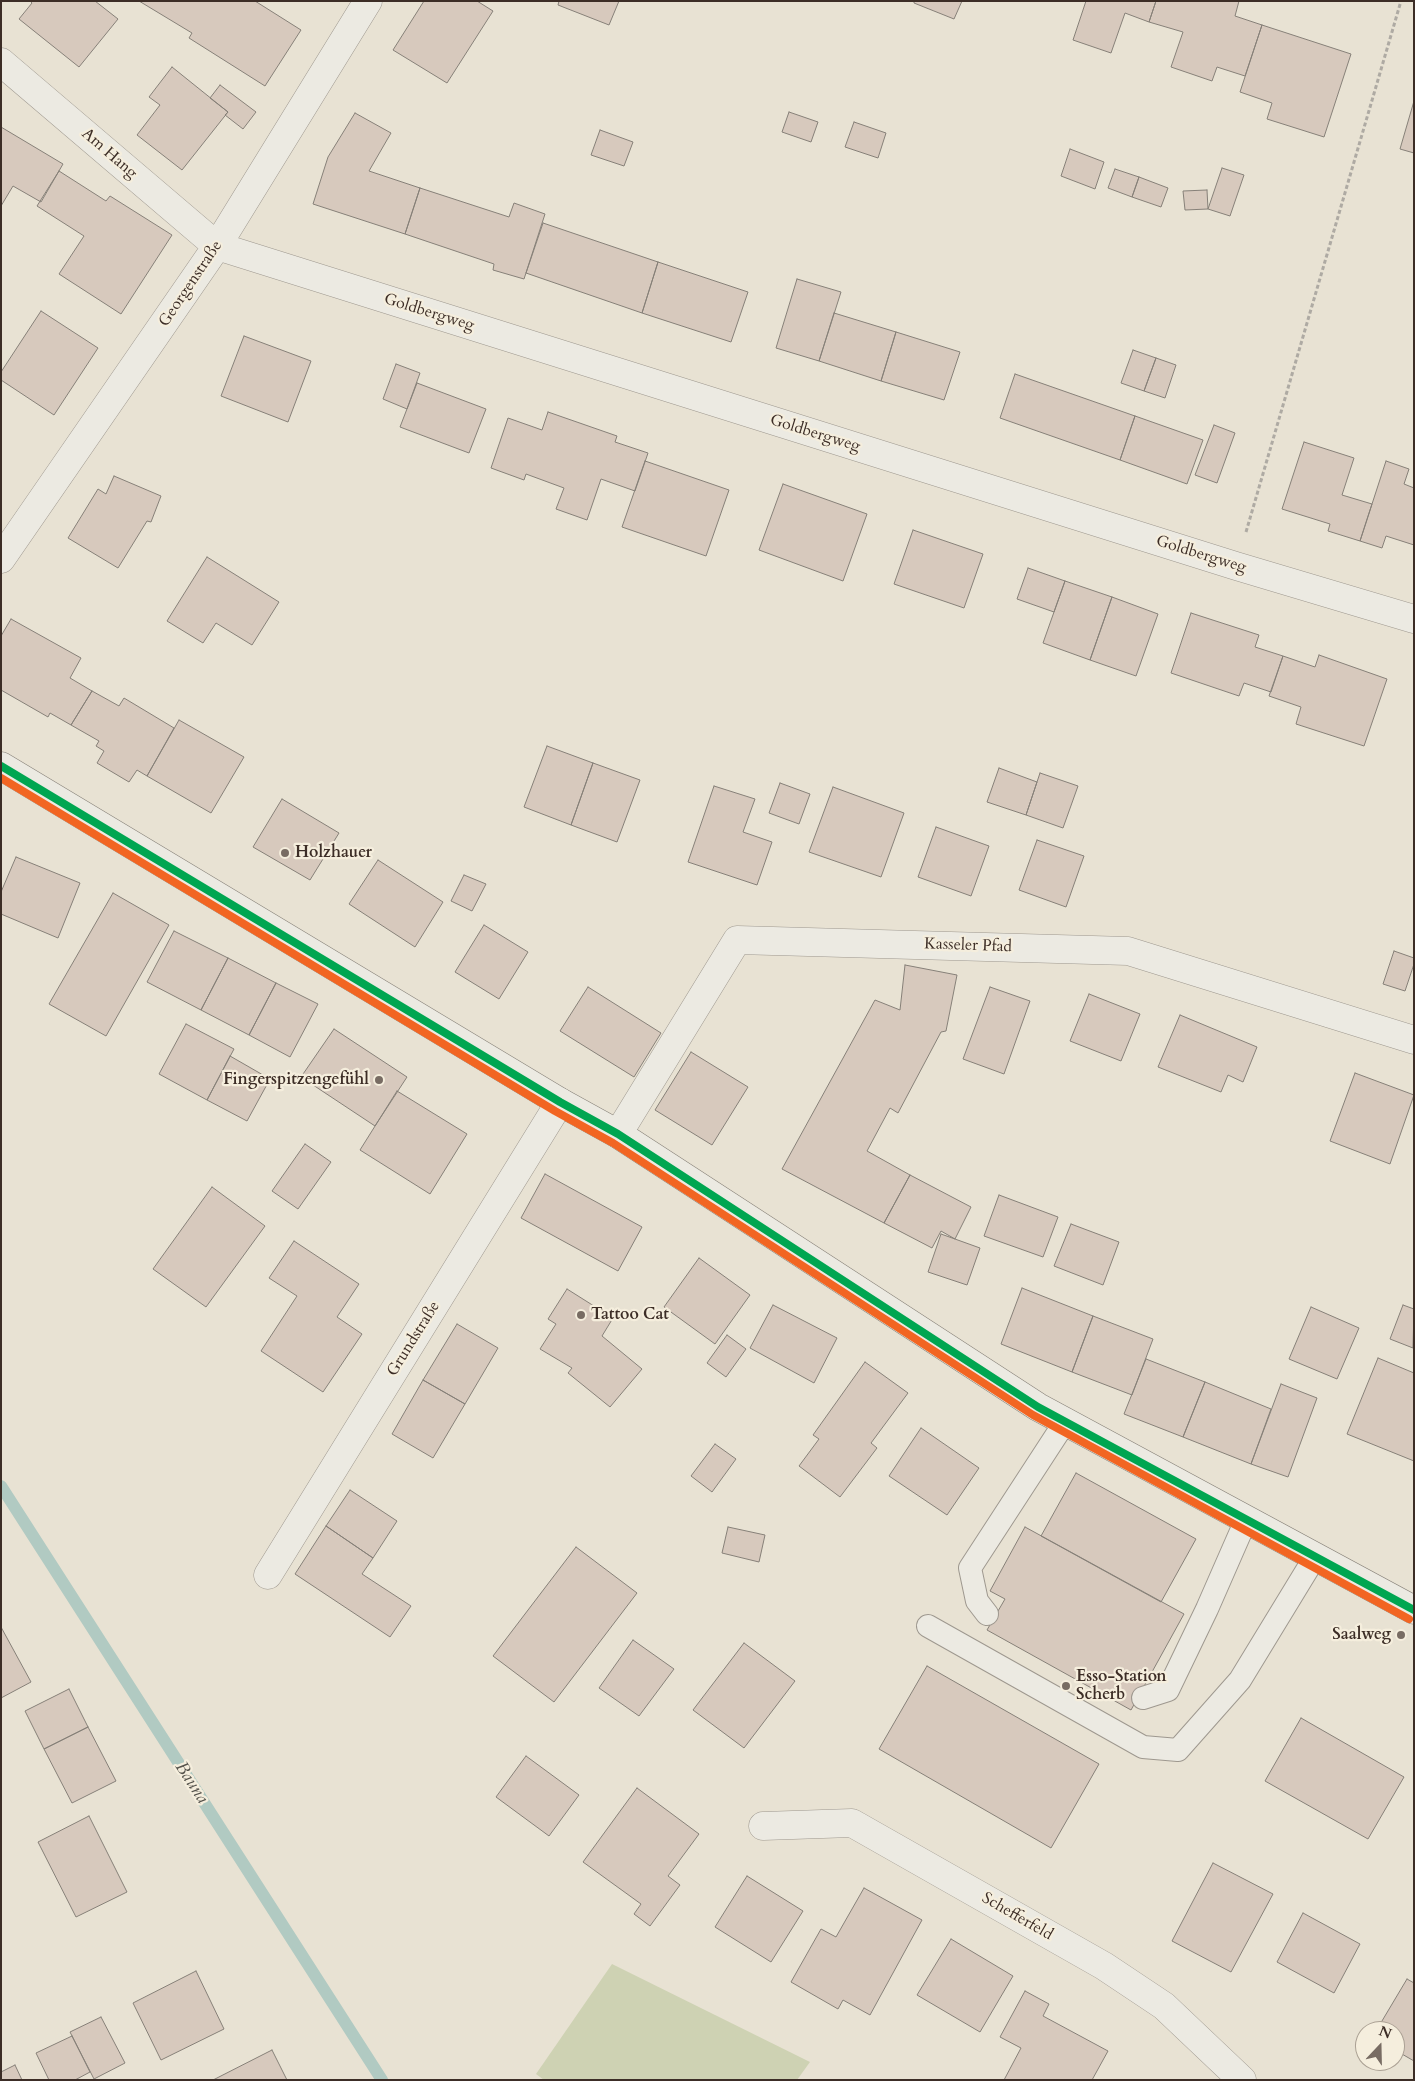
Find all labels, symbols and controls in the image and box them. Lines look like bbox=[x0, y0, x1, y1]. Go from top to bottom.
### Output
street label: Am Hang bbox=[77, 125, 141, 183]
street label: Georgenstraße bbox=[155, 237, 227, 331]
street label: Goldbergweg bbox=[381, 290, 477, 336]
street label: Goldbergweg bbox=[767, 411, 863, 457]
street label: Goldbergweg bbox=[1153, 532, 1249, 578]
place label: Holzhauer bbox=[295, 843, 372, 863]
marker: Holzhauer bbox=[279, 847, 291, 859]
street label: Kasseler Pfad bbox=[924, 935, 1012, 957]
place label: Fingerspitzengefühl bbox=[223, 1070, 369, 1090]
marker: Fingerspitzengefühl bbox=[373, 1074, 385, 1086]
street label: Grundstraße bbox=[383, 1298, 445, 1380]
place label: Tattoo Cat bbox=[591, 1305, 669, 1325]
marker: Tattoo Cat bbox=[575, 1309, 587, 1321]
place label: Saalweg bbox=[1332, 1625, 1391, 1645]
marker: Saalweg bbox=[1395, 1629, 1407, 1641]
place label: Esso-Station Scherb bbox=[1076, 1667, 1167, 1705]
marker: Esso-Station Scherb bbox=[1060, 1680, 1072, 1692]
water label: Bauna bbox=[170, 1758, 212, 1808]
street label: Schefferfeld bbox=[978, 1889, 1056, 1945]
north arrow bbox=[1355, 2021, 1405, 2071]
text: N bbox=[1376, 2021, 1394, 2044]

